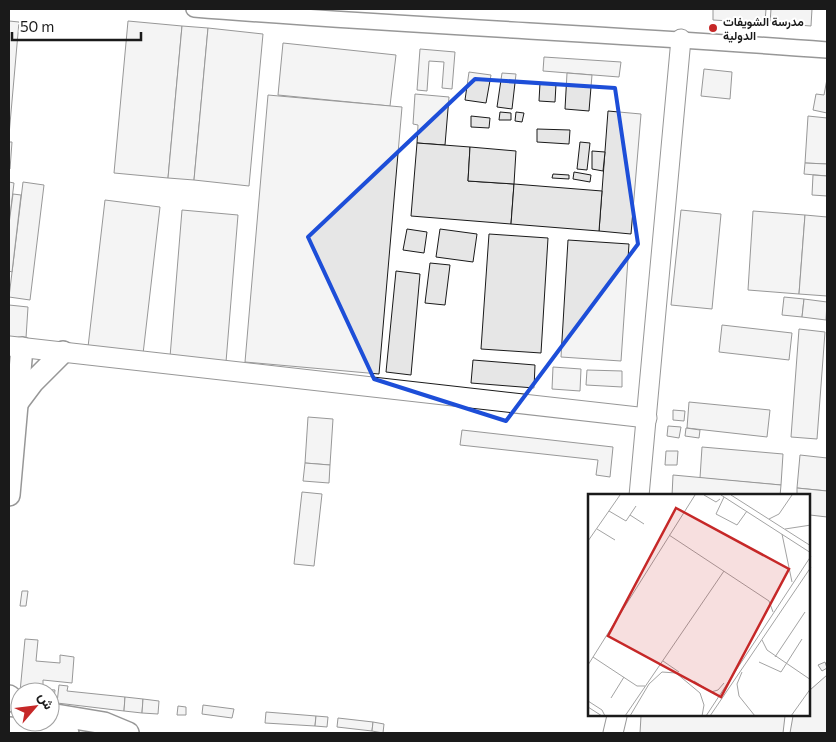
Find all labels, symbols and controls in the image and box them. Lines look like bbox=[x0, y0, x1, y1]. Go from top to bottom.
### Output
scale bar bbox=[12, 10, 141, 42]
place label: مدرسة الشويفات الدولية bbox=[723, 14, 804, 44]
text: 50 m bbox=[20, 17, 54, 35]
marker: مدرسة الشويفات الدولية bbox=[707, 22, 719, 34]
inset map bbox=[588, 494, 811, 717]
north arrow bbox=[10, 682, 60, 732]
text: ش bbox=[35, 689, 58, 713]

